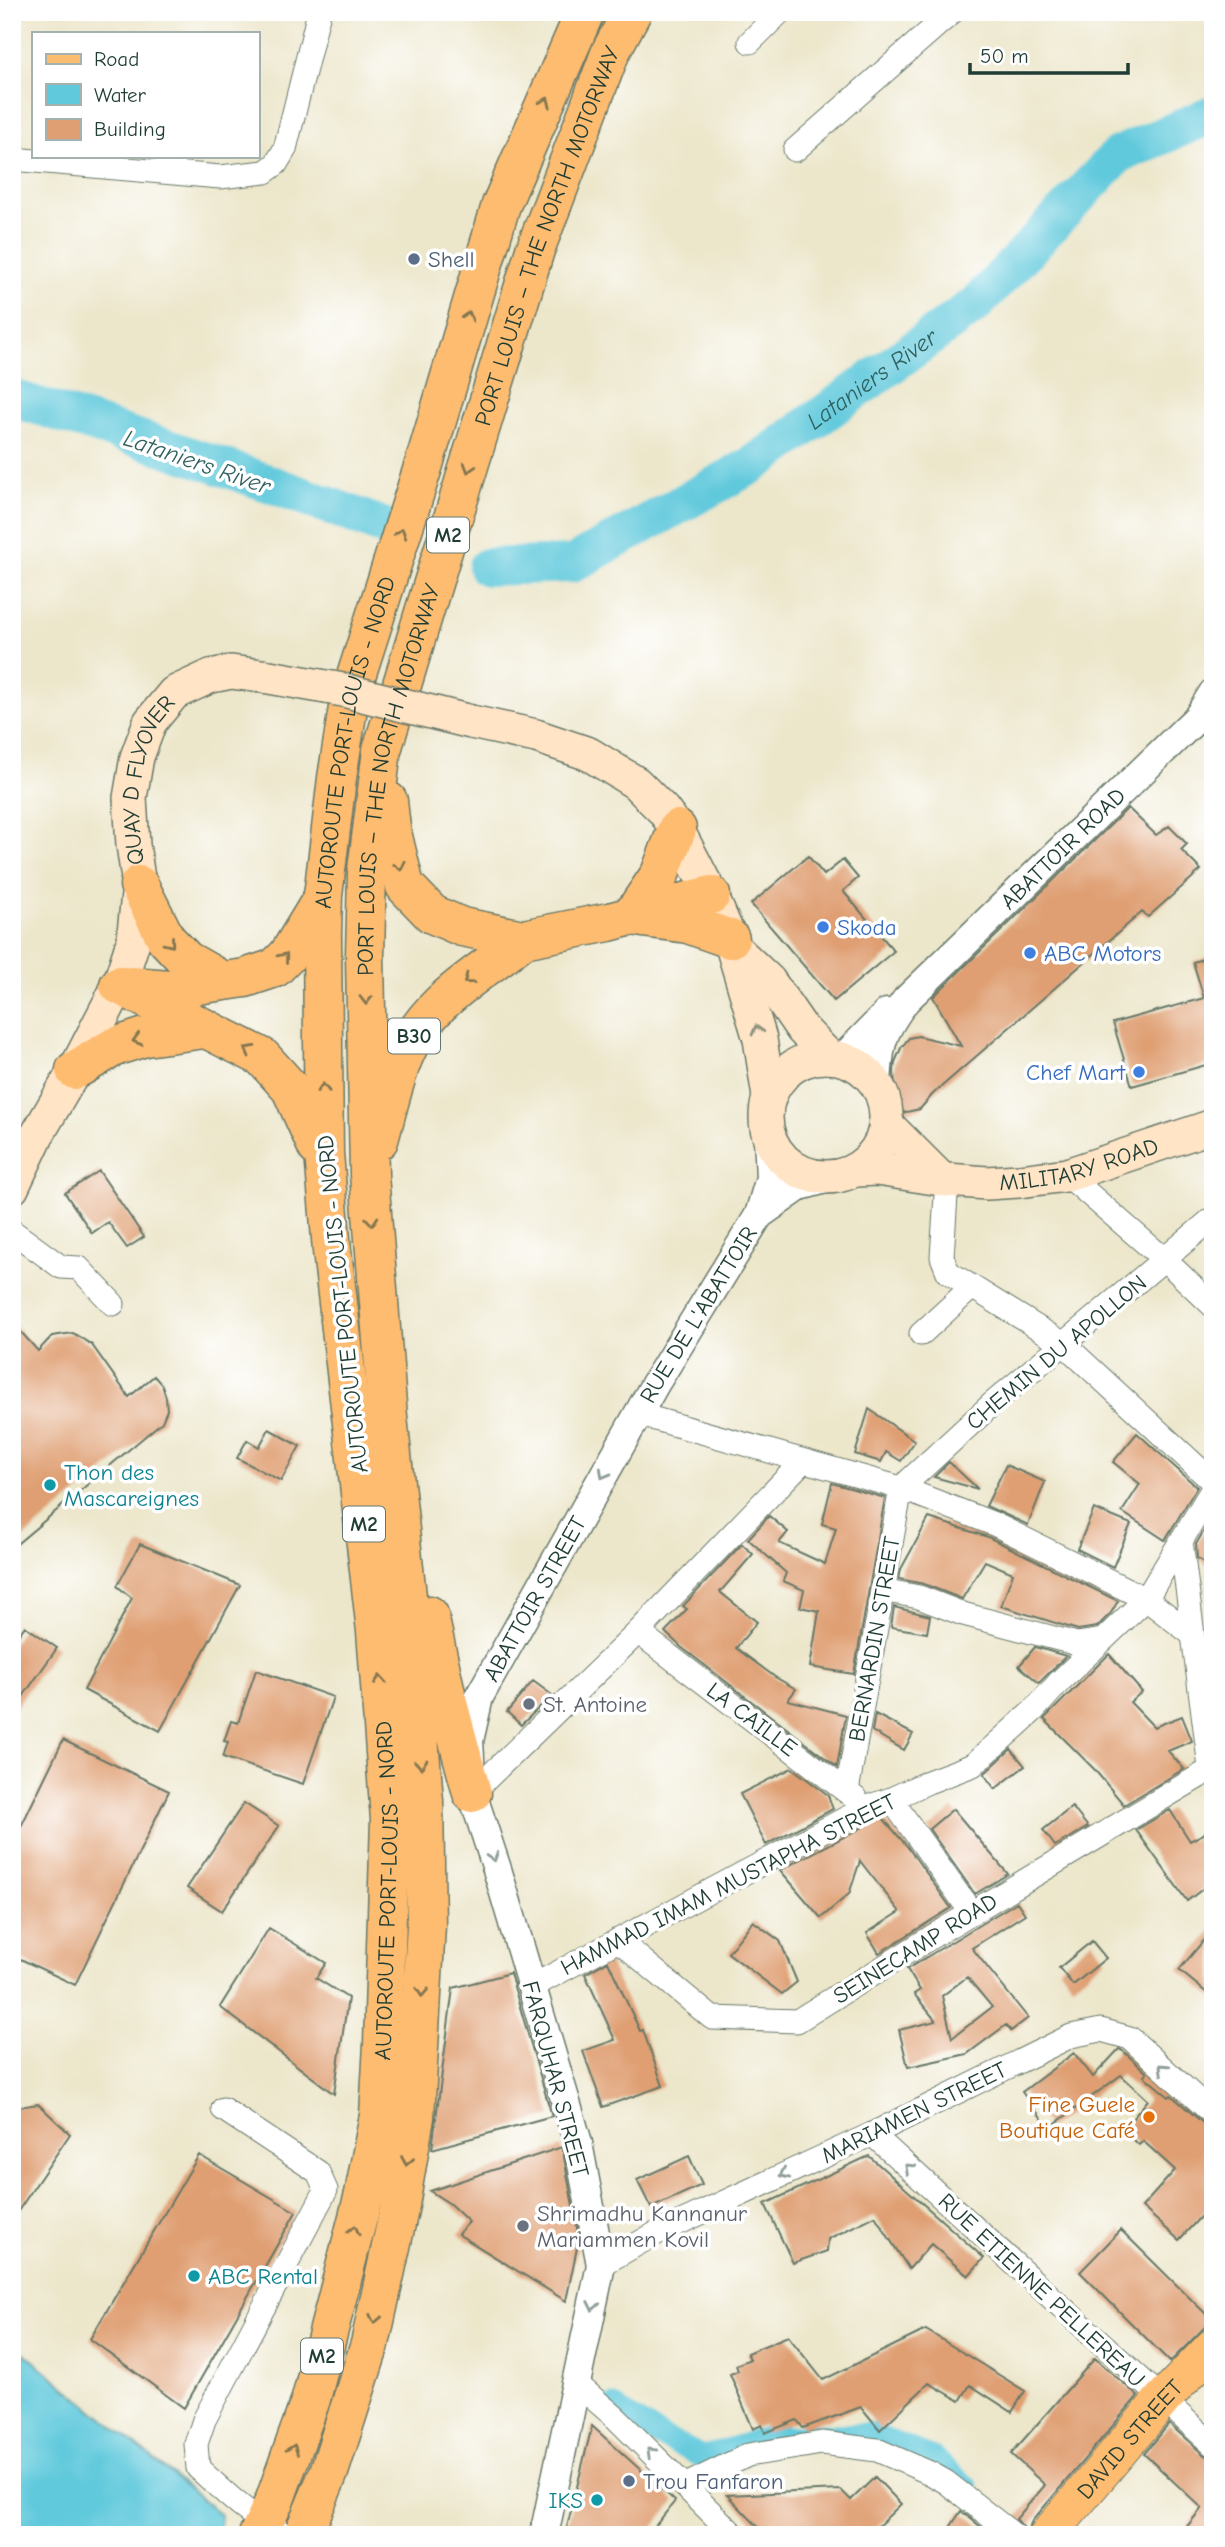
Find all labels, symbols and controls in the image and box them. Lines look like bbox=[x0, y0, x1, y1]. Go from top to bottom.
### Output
legend bbox=[32, 32, 259, 158]
scale bar bbox=[970, 32, 1127, 76]
street label: PORT LOUIS – THE NORTH MOTORWAY bbox=[469, 42, 626, 429]
text: 50 m bbox=[980, 44, 1029, 68]
text: Road bbox=[94, 47, 139, 71]
text: Water bbox=[94, 83, 147, 107]
one-way arrow bbox=[538, 97, 552, 110]
text: Building bbox=[94, 117, 166, 141]
place label: Shell bbox=[428, 246, 475, 273]
marker: Shell bbox=[406, 251, 422, 267]
one-way arrow bbox=[459, 310, 474, 322]
water label: Lataniers River bbox=[801, 322, 944, 435]
water label: Lataniers River bbox=[120, 424, 275, 501]
one-way arrow bbox=[462, 461, 477, 473]
road number: M2 bbox=[427, 518, 469, 552]
one-way arrow bbox=[393, 528, 408, 540]
street label: AUTOROUTE PORT-LOUIS - NORD bbox=[310, 573, 401, 909]
street label: PORT LOUIS – THE NORTH MOTORWAY bbox=[352, 580, 446, 976]
street label: QUAY D FLYOVER bbox=[117, 690, 181, 867]
street label: ABATTOIR ROAD bbox=[995, 782, 1131, 915]
one-way arrow bbox=[392, 859, 406, 871]
place label: Skoda bbox=[837, 914, 897, 941]
marker: Skoda bbox=[815, 919, 831, 935]
one-way arrow bbox=[162, 935, 175, 947]
place label: ABC Motors bbox=[1044, 940, 1161, 967]
marker: ABC Motors bbox=[1022, 945, 1038, 961]
one-way arrow bbox=[276, 953, 289, 965]
one-way arrow bbox=[463, 971, 476, 984]
one-way arrow bbox=[358, 995, 374, 1005]
road number: B30 bbox=[388, 1018, 440, 1054]
one-way arrow bbox=[751, 1024, 766, 1036]
one-way arrow bbox=[132, 1032, 144, 1047]
one-way arrow bbox=[243, 1045, 256, 1058]
place label: Chef Mart bbox=[1026, 1059, 1126, 1086]
marker: Chef Mart bbox=[1131, 1064, 1147, 1080]
one-way arrow bbox=[315, 1082, 331, 1092]
street label: MILITARY ROAD bbox=[998, 1132, 1162, 1196]
street label: AUTOROUTE PORT-LOUIS - NORD bbox=[311, 1134, 374, 1474]
one-way arrow bbox=[364, 1215, 379, 1226]
street label: RUE DE L'ABATTOIR bbox=[634, 1221, 763, 1408]
street label: CHEMIN DU APOLLON bbox=[961, 1269, 1152, 1436]
place label: Thon des Mascareignes bbox=[64, 1459, 199, 1512]
one-way arrow bbox=[599, 1467, 612, 1479]
marker: Thon des Mascareignes bbox=[42, 1477, 58, 1493]
road number: M2 bbox=[343, 1506, 385, 1542]
street label: ABATTOIR STREET bbox=[478, 1511, 592, 1686]
street label: BERNARDIN STREET bbox=[843, 1534, 906, 1744]
one-way arrow bbox=[373, 1674, 388, 1685]
street label: LA CAILLE bbox=[701, 1677, 802, 1762]
place label: St. Antoine bbox=[543, 1691, 647, 1718]
marker: St. Antoine bbox=[521, 1696, 537, 1712]
street label: AUTOROUTE PORT-LOUIS - NORD bbox=[369, 1720, 404, 2061]
one-way arrow bbox=[413, 1759, 428, 1770]
street label: HAMMAD IMAM MUSTAPHA STREET bbox=[556, 1788, 900, 1981]
one-way arrow bbox=[485, 1851, 499, 1863]
street label: SEINECAMP ROAD bbox=[828, 1887, 1002, 2010]
street label: FARQUHAR STREET bbox=[516, 1978, 595, 2180]
one-way arrow bbox=[415, 1986, 430, 1997]
street label: MARIAMEN STREET bbox=[817, 2056, 1011, 2169]
one-way arrow bbox=[1158, 2064, 1171, 2076]
place label: Fine Guele Boutique Café bbox=[999, 2091, 1135, 2144]
marker: Fine Guele Boutique Café bbox=[1141, 2109, 1157, 2125]
one-way arrow bbox=[400, 2155, 415, 2167]
one-way arrow bbox=[904, 2164, 917, 2176]
one-way arrow bbox=[779, 2166, 791, 2180]
street label: RUE ETIENNE PELLEREAU bbox=[933, 2188, 1150, 2393]
place label: Shrimadhu Kannanur Mariammen Kovil bbox=[537, 2200, 748, 2253]
marker: Shrimadhu Kannanur Mariammen Kovil bbox=[515, 2218, 531, 2234]
one-way arrow bbox=[346, 2224, 361, 2236]
place label: ABC Rental bbox=[208, 2263, 318, 2290]
marker: ABC Rental bbox=[186, 2268, 202, 2284]
one-way arrow bbox=[587, 2300, 602, 2312]
one-way arrow bbox=[369, 2313, 384, 2325]
road number: M2 bbox=[301, 2338, 343, 2374]
street label: DAVID STREET bbox=[1071, 2374, 1188, 2505]
one-way arrow bbox=[284, 2443, 298, 2455]
one-way arrow bbox=[647, 2447, 660, 2460]
place label: Trou Fanfaron bbox=[643, 2468, 783, 2495]
marker: Trou Fanfaron bbox=[621, 2473, 637, 2489]
place label: IKS bbox=[548, 2487, 583, 2514]
marker: IKS bbox=[589, 2492, 605, 2508]

